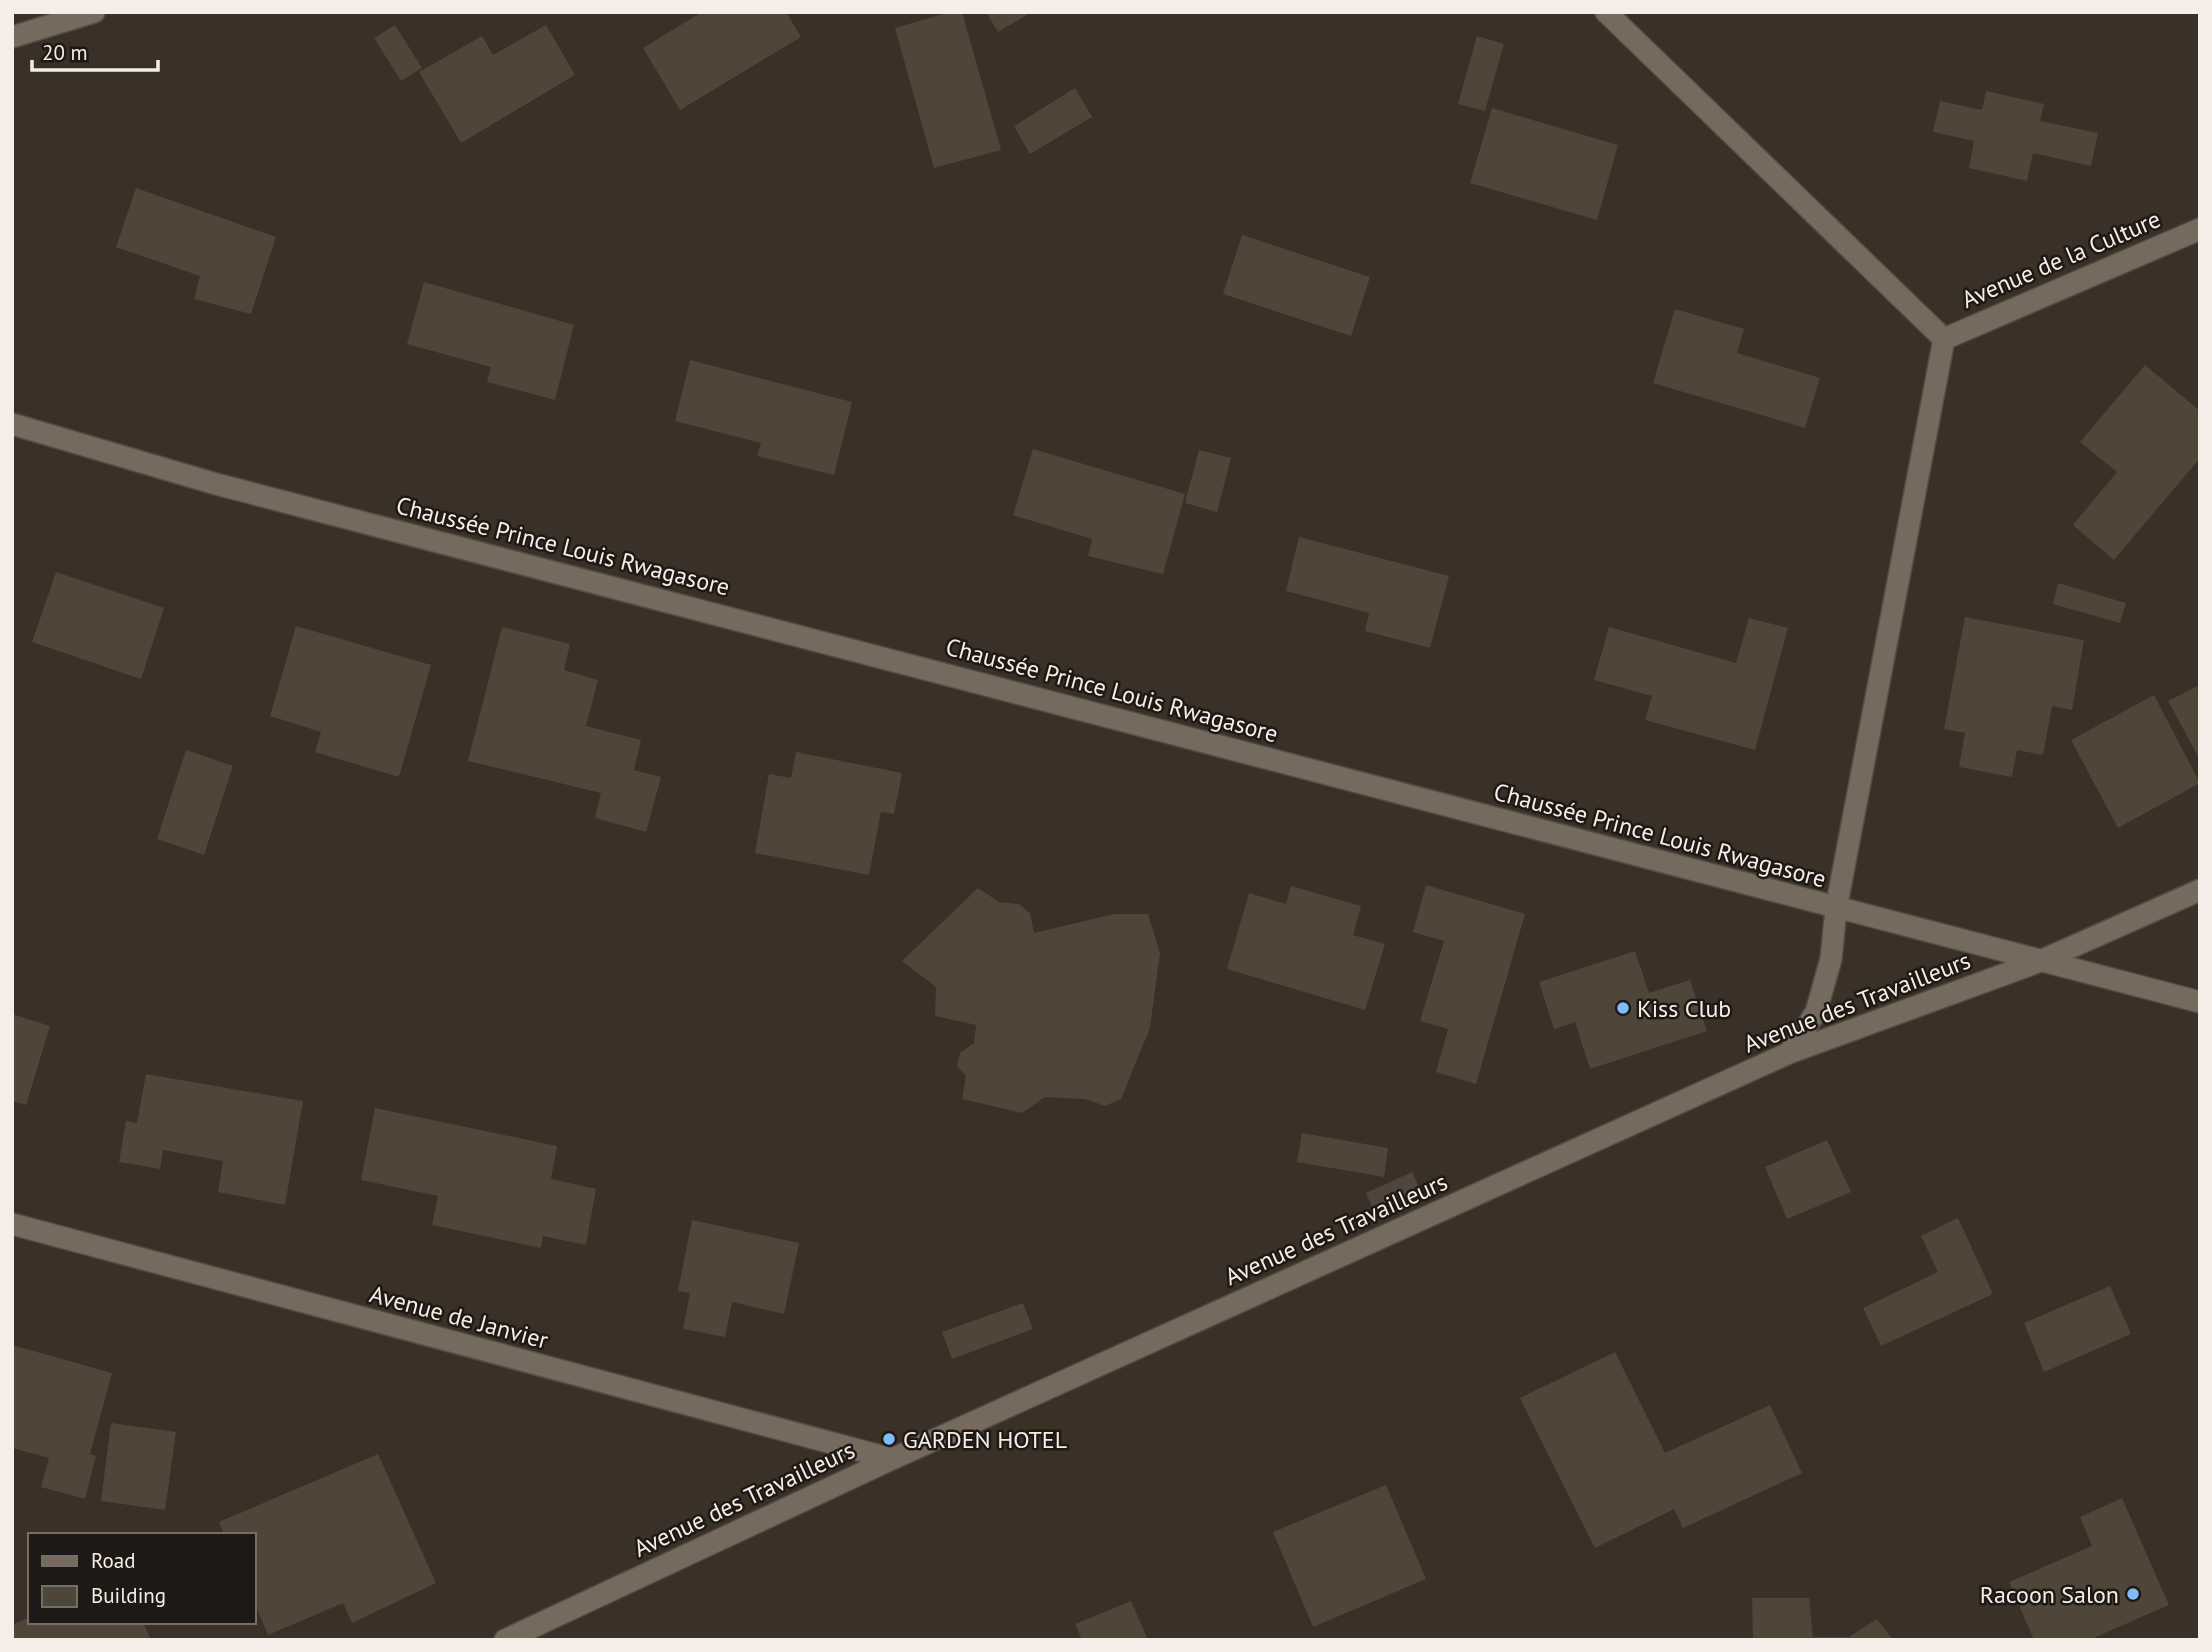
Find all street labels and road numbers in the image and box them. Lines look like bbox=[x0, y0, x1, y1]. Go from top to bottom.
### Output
street label: Avenue de la Culture bbox=[1957, 203, 2165, 315]
street label: Chaussée Prince Louis Rwagasore bbox=[393, 490, 733, 602]
street label: Chaussée Prince Louis Rwagasore bbox=[943, 631, 1281, 749]
street label: Chaussée Prince Louis Rwagasore bbox=[1491, 776, 1829, 894]
street label: Avenue des Travailleurs bbox=[1739, 944, 1975, 1060]
street label: Avenue des Travailleurs bbox=[1220, 1166, 1452, 1292]
street label: Avenue de Janvier bbox=[366, 1278, 552, 1356]
street label: Avenue des Travailleurs bbox=[629, 1434, 859, 1564]

